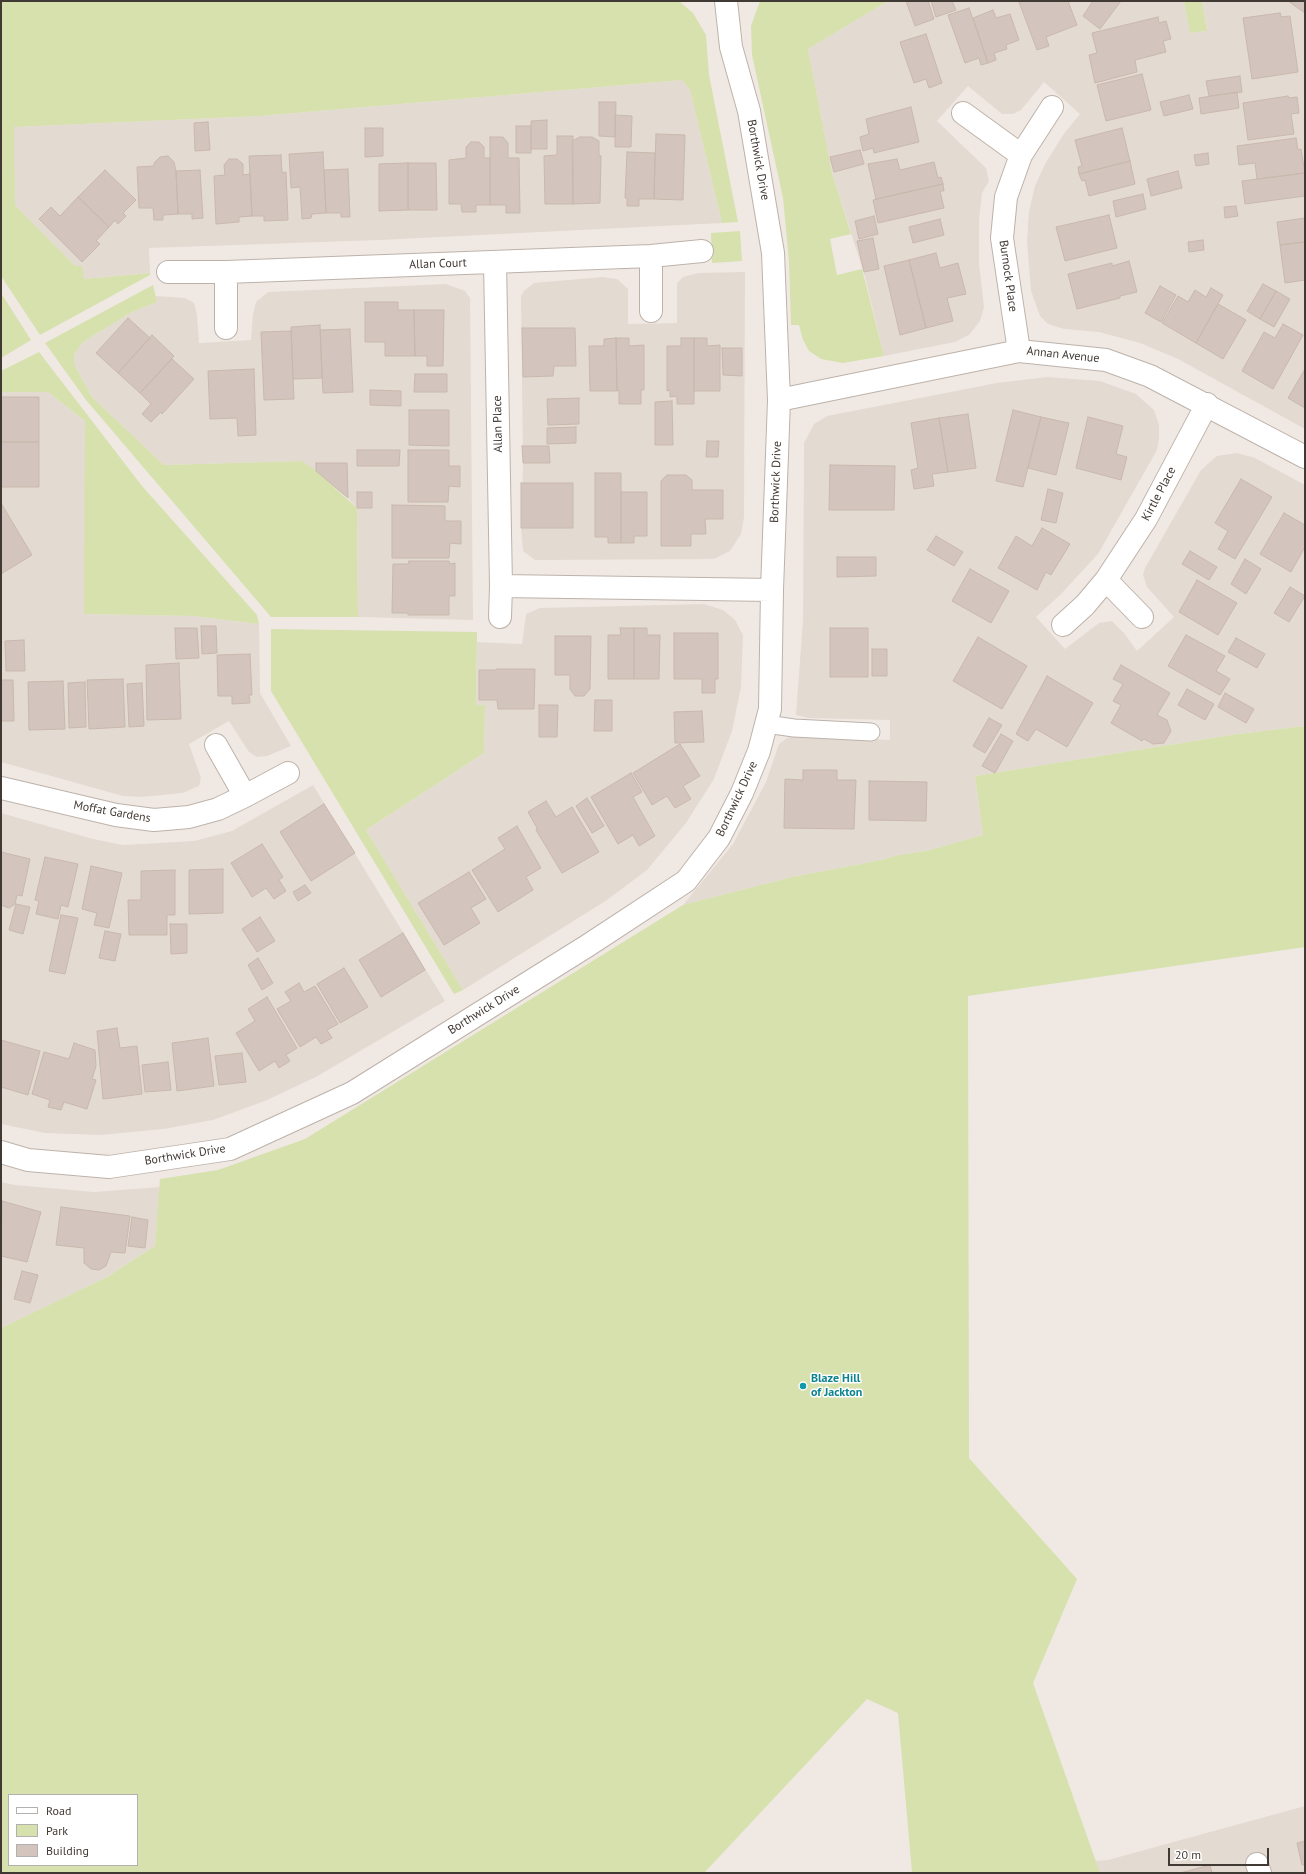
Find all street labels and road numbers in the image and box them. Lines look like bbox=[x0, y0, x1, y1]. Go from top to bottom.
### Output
street label: Borthwick Drive bbox=[744, 118, 772, 202]
street label: Burnock Place bbox=[996, 239, 1020, 313]
street label: Allan Court bbox=[409, 256, 467, 272]
street label: Annan Avenue bbox=[1026, 344, 1100, 366]
street label: Allan Place bbox=[490, 395, 506, 453]
street label: Borthwick Drive bbox=[767, 441, 785, 523]
street label: Kirtle Place bbox=[1139, 464, 1179, 524]
street label: Borthwick Drive bbox=[713, 759, 761, 839]
street label: Moffat Gardens bbox=[72, 798, 152, 826]
street label: Borthwick Drive bbox=[445, 982, 523, 1038]
street label: Borthwick Drive bbox=[143, 1141, 227, 1169]

